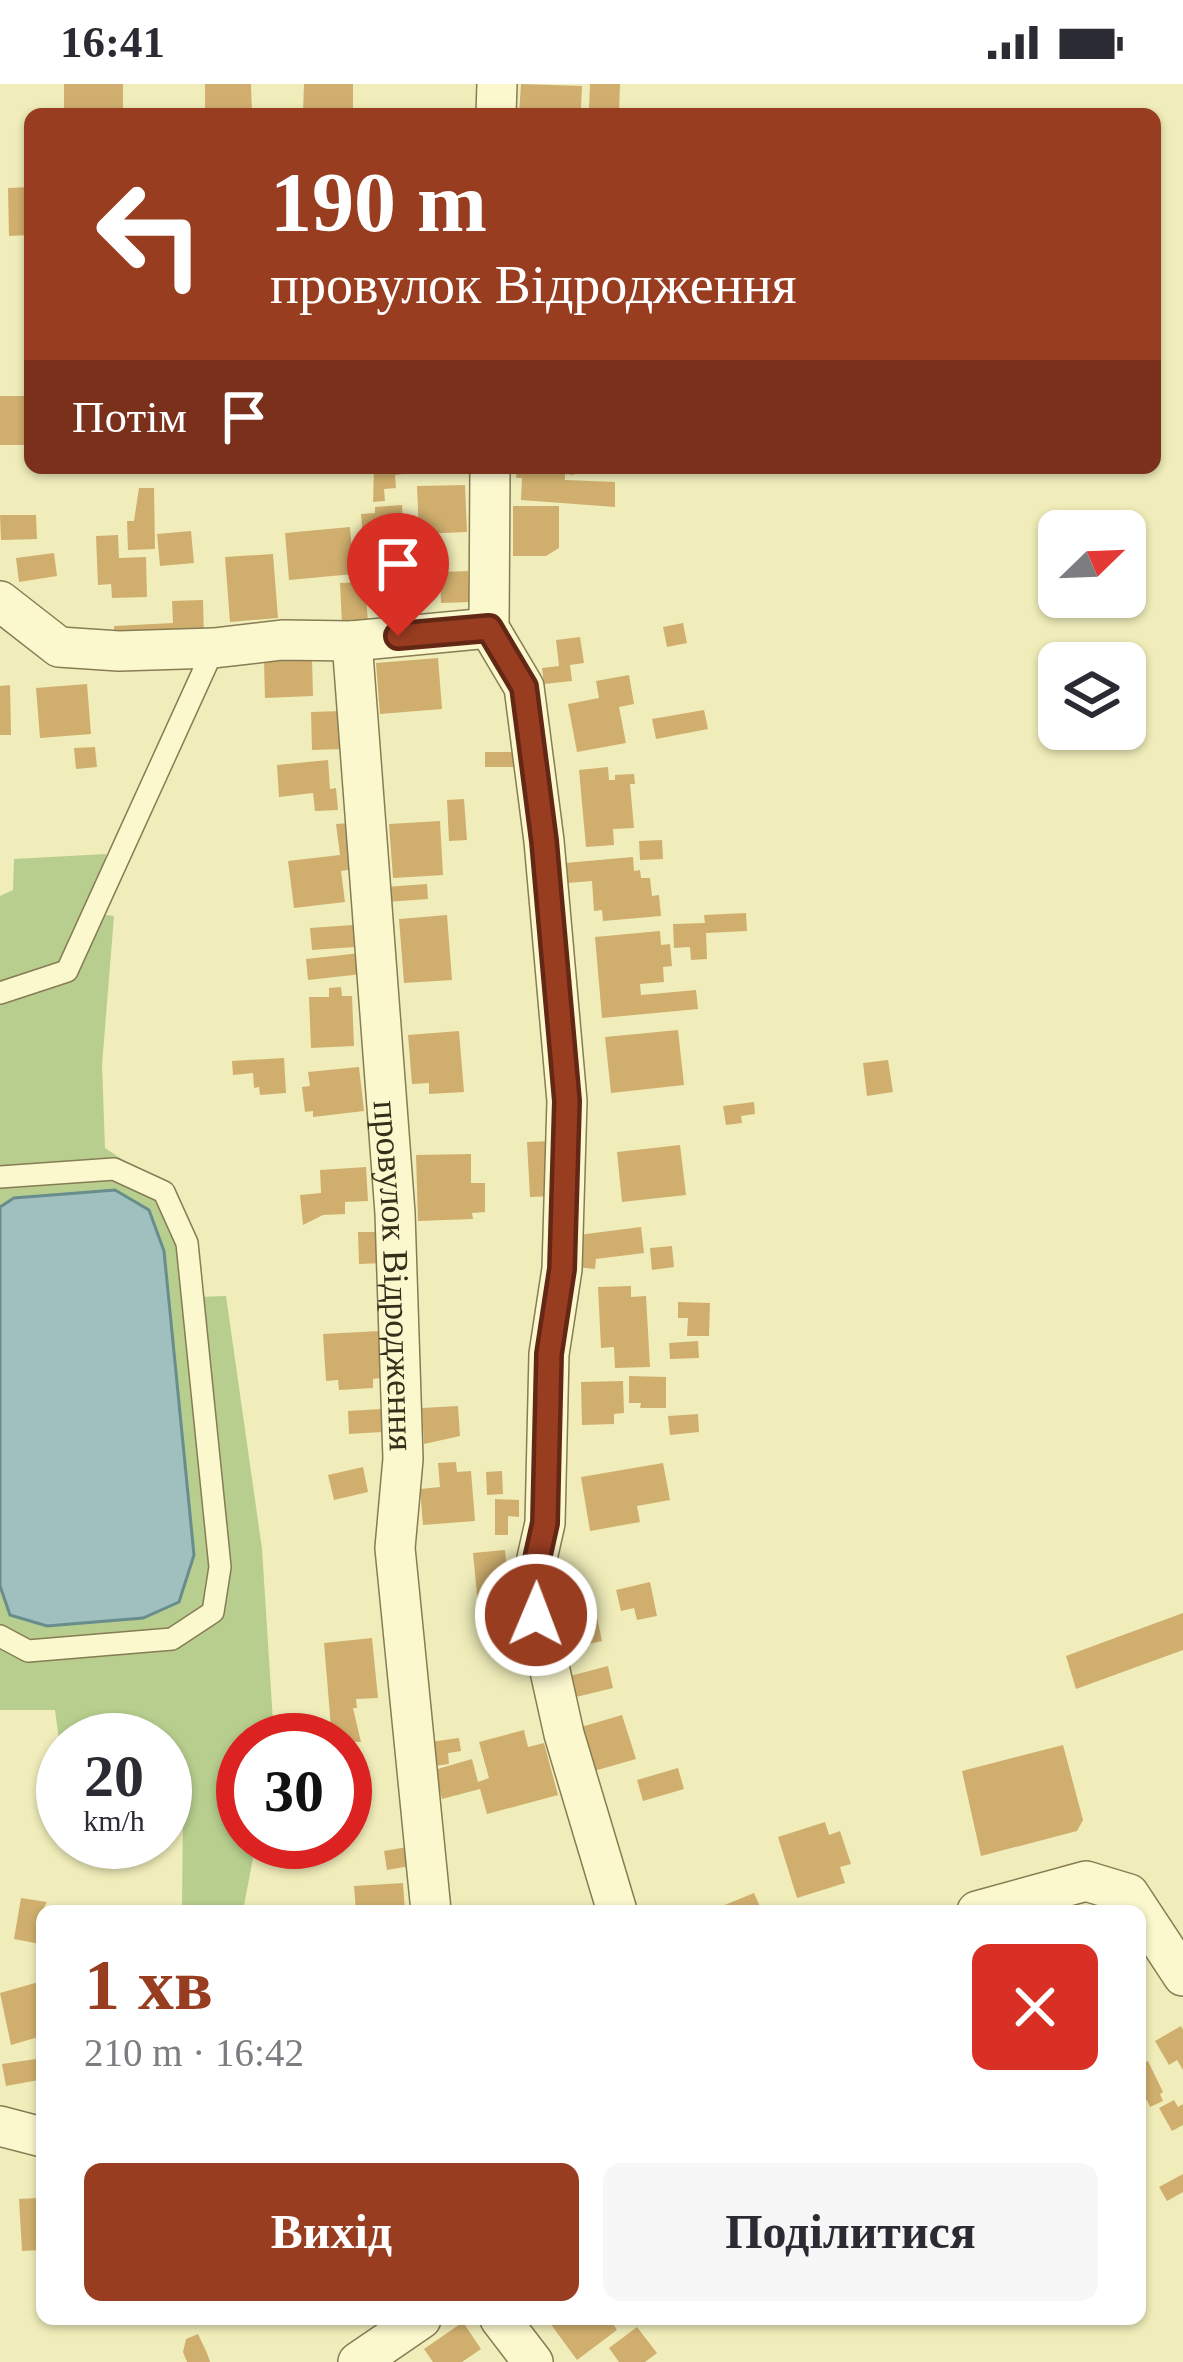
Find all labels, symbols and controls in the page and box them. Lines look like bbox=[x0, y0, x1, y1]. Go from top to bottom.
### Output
text: 16:41 bbox=[60, 17, 165, 67]
icon: left bbox=[72, 156, 228, 312]
text: 190 m bbox=[270, 156, 487, 249]
text: провулок Відродження bbox=[270, 255, 796, 315]
icon: arrive bbox=[211, 384, 277, 450]
text: Потім bbox=[72, 392, 187, 442]
north arrow bbox=[1038, 510, 1146, 618]
map controls bbox=[1038, 510, 1146, 750]
pin bbox=[347, 513, 449, 636]
icon: arrive bbox=[365, 531, 431, 597]
button: layers bbox=[1038, 642, 1146, 750]
street label: провулок Відродження bbox=[366, 1099, 422, 1451]
position arrow bbox=[473, 1552, 599, 1678]
speed limit sign: 30 bbox=[216, 1713, 372, 1869]
text: 20 bbox=[84, 1743, 144, 1809]
text: km/h bbox=[83, 1804, 145, 1837]
button: close bbox=[972, 1944, 1098, 2070]
text: 1 хв bbox=[84, 1945, 213, 2025]
text: 210 m · 16:42 bbox=[84, 2031, 304, 2074]
button: Вихід bbox=[84, 2163, 579, 2301]
button: Поділитися bbox=[603, 2163, 1098, 2301]

